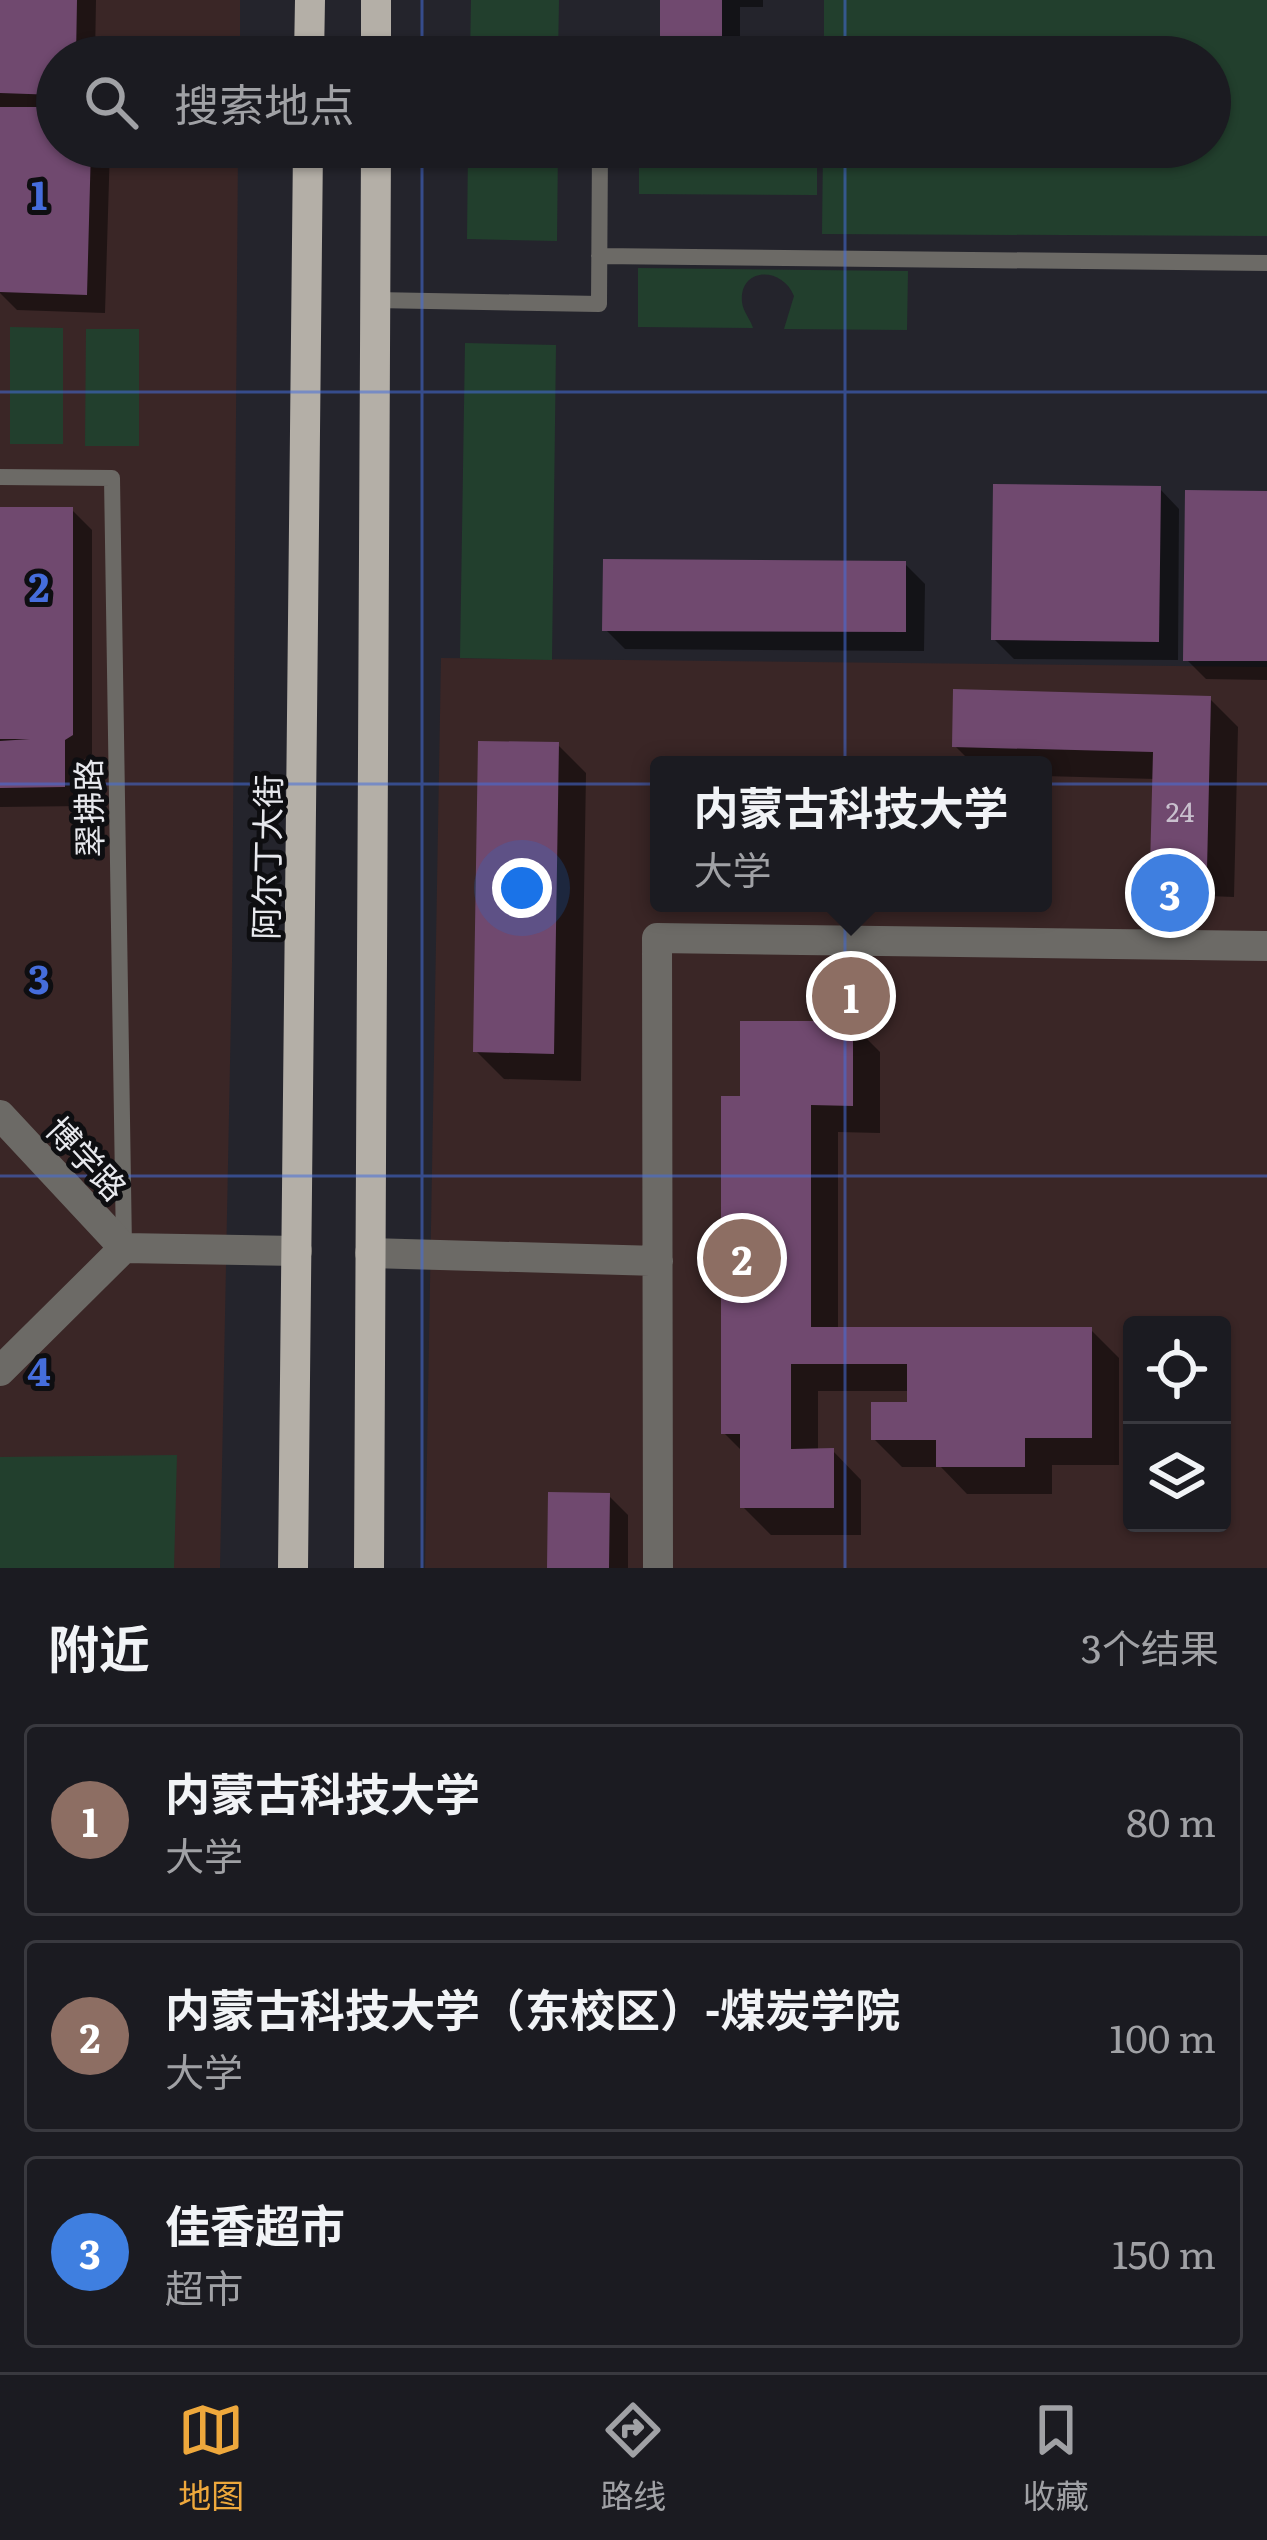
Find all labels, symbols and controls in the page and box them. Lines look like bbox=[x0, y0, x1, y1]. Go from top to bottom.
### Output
search box bbox=[36, 36, 1231, 168]
icon: search bbox=[78, 69, 144, 135]
text: 搜索地点 bbox=[174, 69, 354, 136]
text: 1 bbox=[31, 164, 47, 222]
text: 2 bbox=[29, 556, 49, 614]
popup bbox=[650, 756, 1052, 912]
street label: 翠拂路 bbox=[62, 758, 112, 858]
text: 内蒙古科技大学 bbox=[693, 772, 1009, 839]
street label: 阿尔丁大街 bbox=[239, 774, 291, 940]
house number: 24 bbox=[1166, 790, 1194, 830]
text: 大学 bbox=[693, 839, 772, 897]
pin: 3 bbox=[1131, 848, 1209, 938]
your location bbox=[492, 858, 552, 918]
text: 3 bbox=[28, 948, 50, 1006]
pin: 1 bbox=[812, 951, 890, 1041]
street label: 博学路 bbox=[36, 1104, 140, 1210]
pin: 2 bbox=[703, 1213, 781, 1303]
map controls bbox=[1123, 1316, 1231, 1532]
button: locate bbox=[1123, 1316, 1231, 1424]
text: 4 bbox=[27, 1340, 51, 1398]
button: layers bbox=[1123, 1424, 1231, 1532]
text: 附近 bbox=[48, 1608, 150, 1684]
text: 3个结果 bbox=[1081, 1617, 1219, 1675]
text: 内蒙古科技大学 bbox=[165, 1758, 480, 1825]
text: 1 bbox=[82, 1791, 98, 1849]
text: 80 m bbox=[1126, 1791, 1216, 1849]
text: 大学 bbox=[165, 1825, 243, 1883]
text: 内蒙古科技大学（东校区）-煤炭学院 bbox=[165, 1974, 900, 2041]
text: 2 bbox=[80, 2007, 100, 2065]
text: 100 m bbox=[1109, 2007, 1216, 2065]
text: 大学 bbox=[165, 2041, 243, 2099]
text: 佳香超市 bbox=[165, 2190, 345, 2257]
text: 3 bbox=[79, 2223, 101, 2281]
text: 150 m bbox=[1112, 2223, 1216, 2281]
text: 超市 bbox=[165, 2257, 243, 2315]
tab: 地图 bbox=[178, 2397, 244, 2518]
tab: 路线 bbox=[600, 2397, 666, 2518]
tab: 收藏 bbox=[1023, 2397, 1089, 2518]

